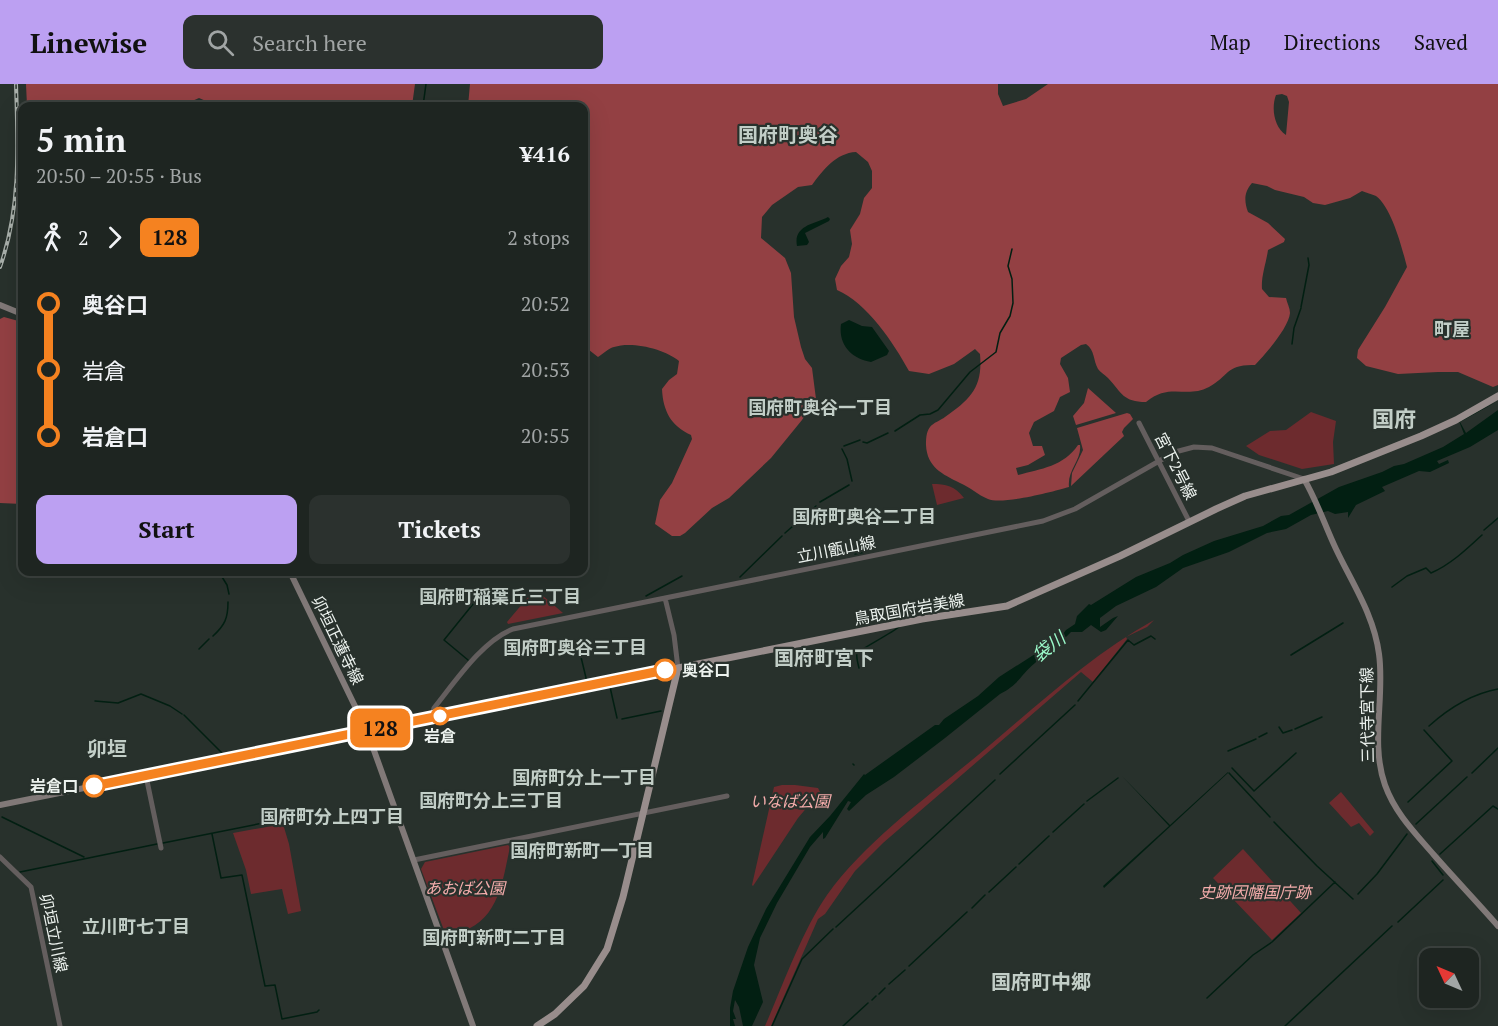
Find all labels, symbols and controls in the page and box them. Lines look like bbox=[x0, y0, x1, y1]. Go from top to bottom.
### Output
search box bbox=[183, 15, 603, 69]
text: Linewise bbox=[30, 24, 147, 61]
icon: search bbox=[204, 26, 237, 59]
text: Search here bbox=[252, 28, 367, 57]
text: Map bbox=[1210, 28, 1251, 56]
text: Directions bbox=[1284, 28, 1381, 56]
text: Saved bbox=[1414, 28, 1468, 56]
text: 5 min bbox=[36, 118, 126, 161]
district label: 国府町奥谷 bbox=[738, 121, 838, 148]
text: ¥416 bbox=[520, 139, 570, 168]
text: 20:50 – 20:55 · Bus bbox=[36, 162, 202, 189]
icon: walk bbox=[36, 221, 69, 254]
icon: forward bbox=[98, 221, 131, 254]
text: 128 bbox=[152, 223, 187, 251]
text: 2 bbox=[78, 224, 89, 251]
text: 2 stops bbox=[507, 224, 570, 251]
text: 奥谷口 bbox=[82, 290, 148, 319]
text: 20:52 bbox=[521, 290, 570, 317]
district label: 町屋 bbox=[1434, 317, 1470, 341]
text: 岩倉 bbox=[82, 356, 126, 385]
text: 20:53 bbox=[521, 356, 570, 383]
district label: 国府町奥谷一丁目 bbox=[748, 395, 892, 419]
district label: 国府 bbox=[1372, 404, 1416, 433]
text: 岩倉口 bbox=[82, 422, 148, 451]
text: 20:55 bbox=[521, 422, 570, 449]
street label: 宮下2号線 bbox=[1150, 429, 1202, 503]
button: Start bbox=[36, 495, 297, 564]
button: Tickets bbox=[309, 495, 570, 564]
district label: 国府町奥谷二丁目 bbox=[792, 504, 936, 528]
street label: 立川甑山線 bbox=[795, 531, 877, 567]
district label: 国府町稲葉丘三丁目 bbox=[419, 584, 581, 608]
street label: 鳥取国府岩美線 bbox=[852, 588, 966, 630]
street label: 卯垣正蓮寺線 bbox=[307, 592, 369, 688]
water label: 袋川 bbox=[1027, 625, 1072, 667]
district label: 国府町奥谷三丁目 bbox=[503, 635, 647, 659]
district label: 国府町宮下 bbox=[774, 644, 874, 671]
marker: 奥谷口 bbox=[654, 659, 676, 681]
place label: 奥谷口 bbox=[682, 659, 730, 681]
street label: 三代寺宮下線 bbox=[1355, 667, 1379, 763]
marker: 岩倉 bbox=[431, 707, 449, 725]
line badge: 128 bbox=[346, 708, 415, 748]
text: 128 bbox=[362, 714, 398, 742]
place label: 岩倉 bbox=[424, 725, 456, 747]
district label: 卯垣 bbox=[87, 735, 127, 762]
district label: 国府町分上一丁目 bbox=[512, 765, 656, 789]
place label: 岩倉口 bbox=[30, 775, 78, 797]
marker: 岩倉口 bbox=[83, 775, 105, 797]
district label: 国府町分上三丁目 bbox=[419, 788, 563, 812]
park label: いなば公園 bbox=[750, 790, 832, 812]
district label: 国府町分上四丁目 bbox=[260, 804, 404, 828]
district label: 国府町新町一丁目 bbox=[510, 838, 654, 862]
park label: あおば公園 bbox=[425, 877, 507, 899]
park label: 史跡因幡国庁跡 bbox=[1199, 881, 1314, 903]
street label: 卯垣立川線 bbox=[35, 892, 73, 974]
district label: 立川町七丁目 bbox=[82, 914, 190, 938]
district label: 国府町新町二丁目 bbox=[422, 925, 566, 949]
north arrow bbox=[1419, 948, 1479, 1008]
map controls bbox=[1419, 948, 1479, 1008]
district label: 国府町中郷 bbox=[991, 968, 1091, 995]

